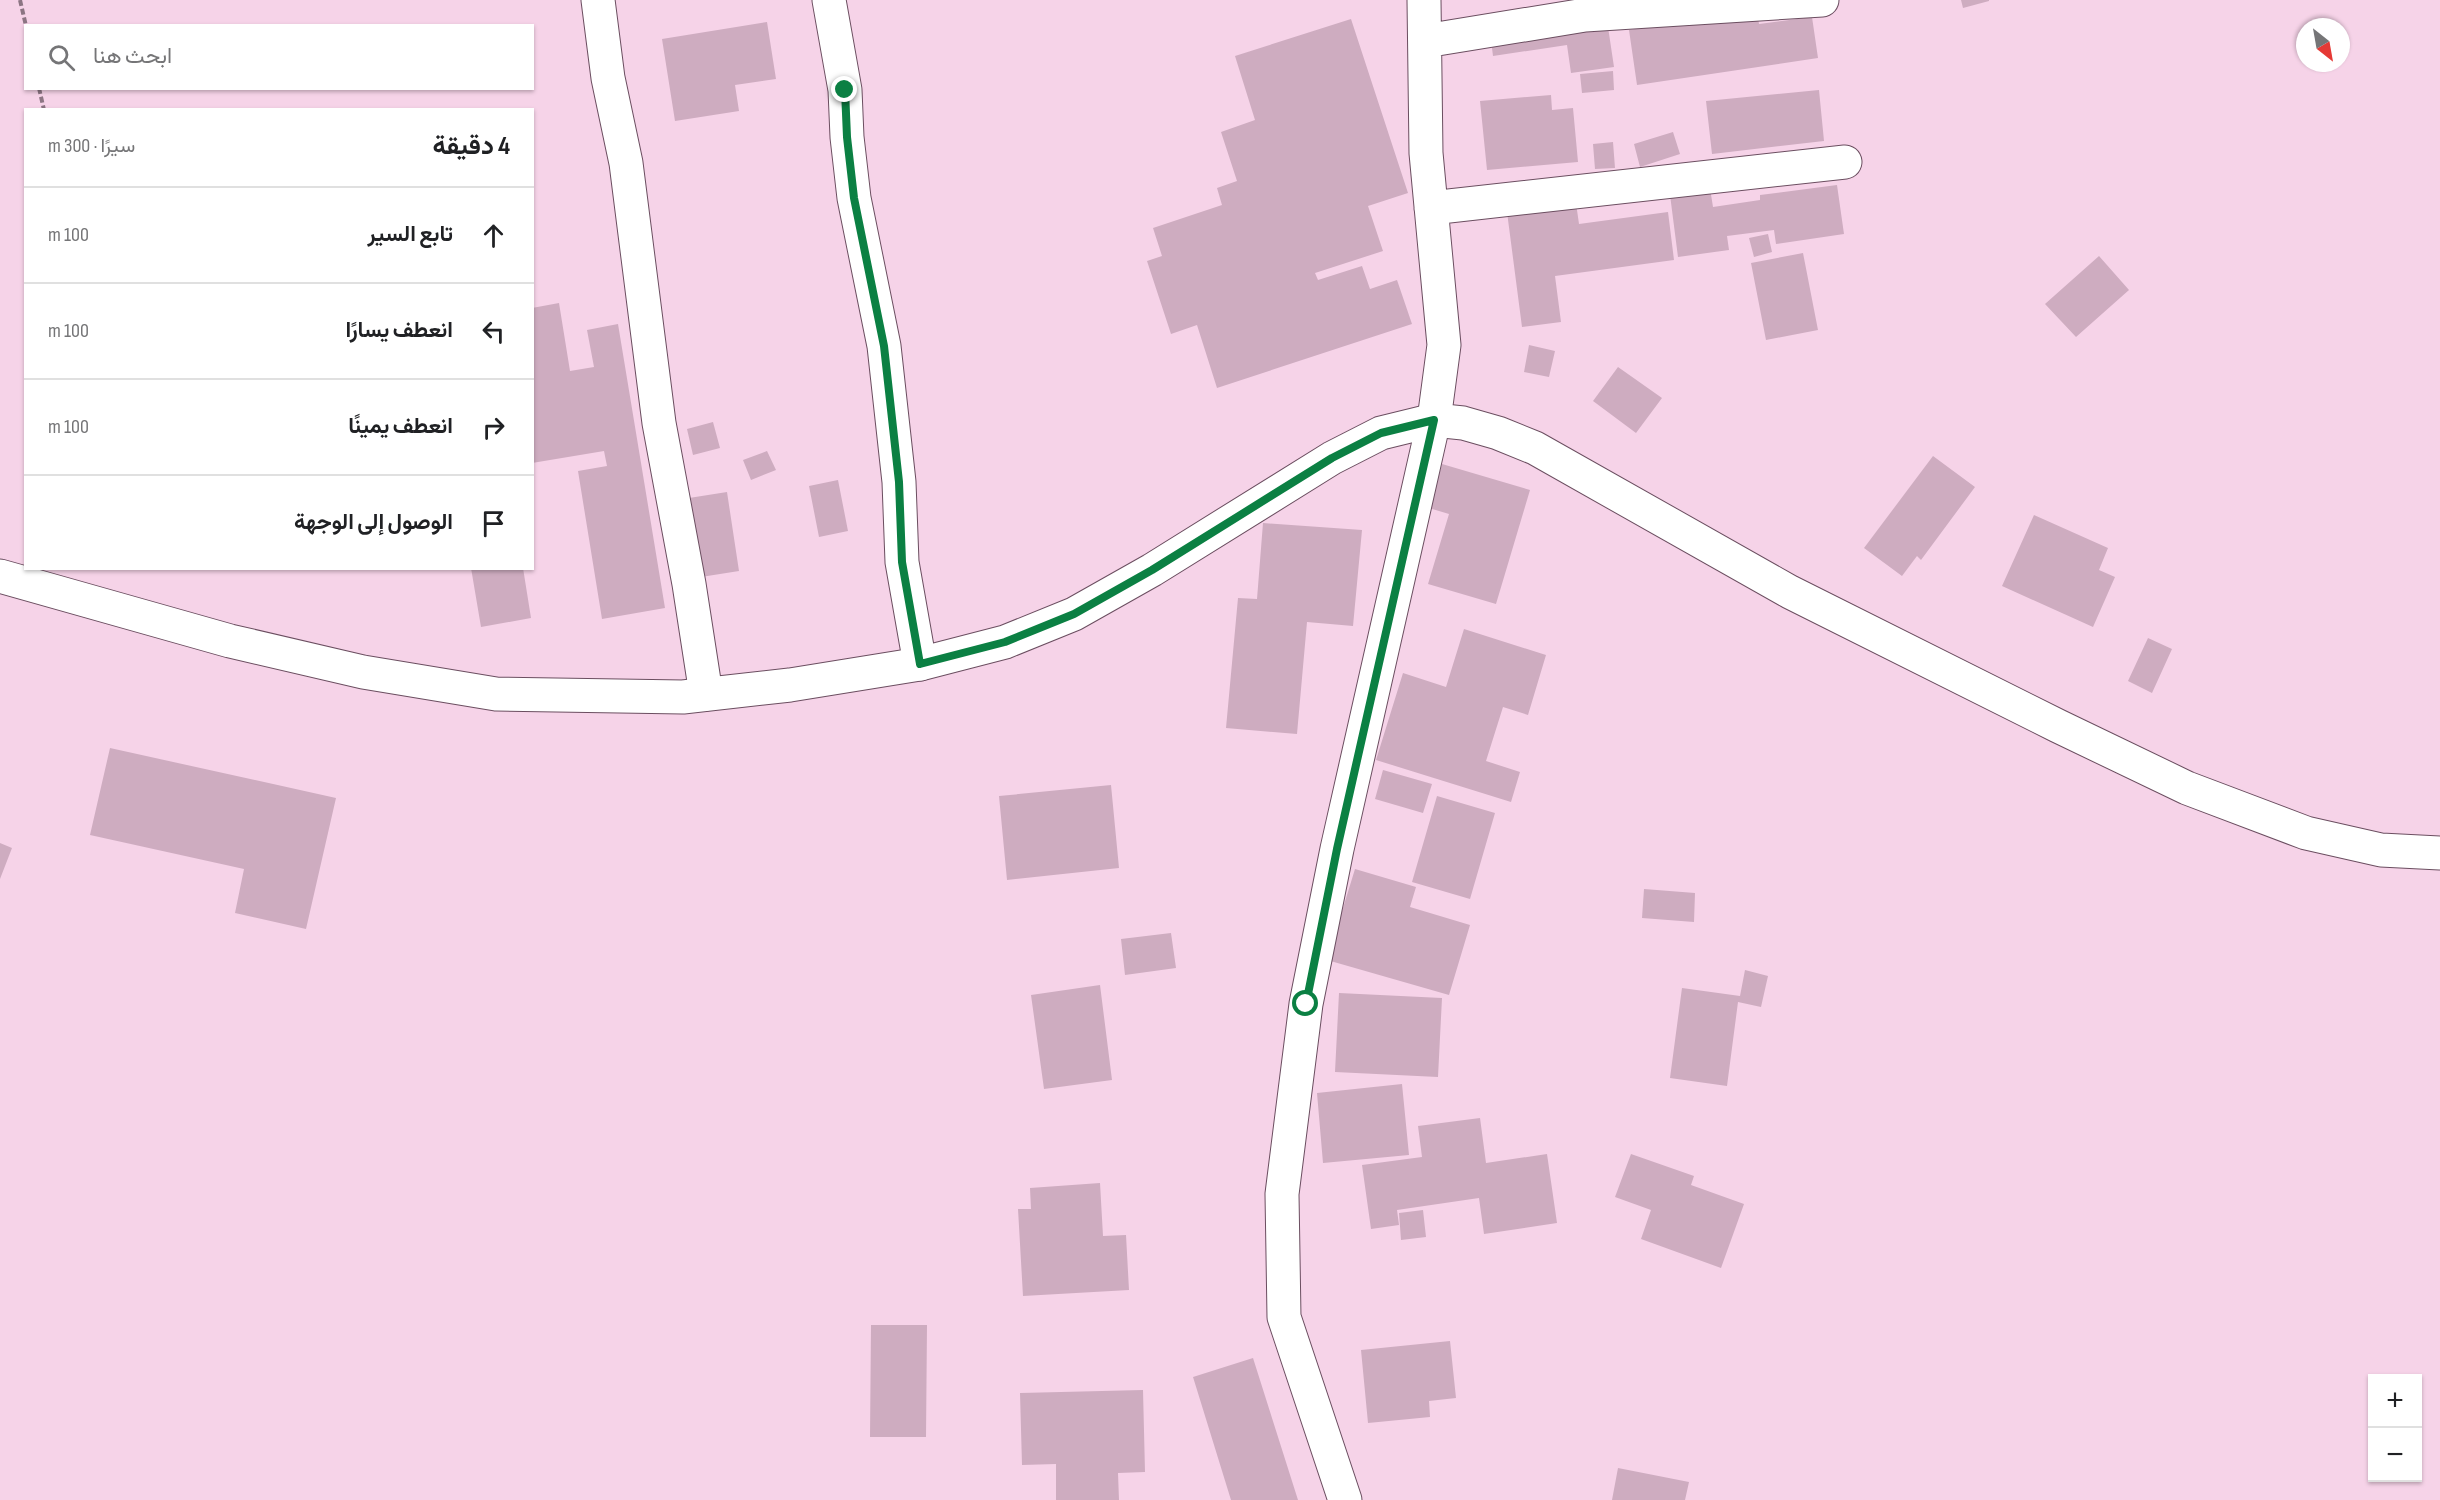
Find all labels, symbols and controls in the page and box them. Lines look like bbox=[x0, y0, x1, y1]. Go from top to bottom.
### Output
north arrow bbox=[2296, 18, 2350, 72]
search box bbox=[24, 24, 534, 90]
icon: search bbox=[45, 41, 78, 74]
text: ابحث هنا bbox=[93, 43, 172, 70]
route end bbox=[831, 76, 857, 102]
text: 4 دقيقة bbox=[433, 131, 510, 162]
text: سيرًا · 300 m bbox=[48, 134, 135, 158]
icon: ahead bbox=[477, 219, 510, 252]
text: تابع السير bbox=[368, 221, 453, 248]
text: 100 m bbox=[48, 223, 89, 247]
icon: left bbox=[477, 315, 510, 348]
text: انعطف يسارًا bbox=[345, 317, 453, 344]
text: 100 m bbox=[48, 319, 89, 343]
icon: right bbox=[477, 411, 510, 444]
text: انعطف يمينًا bbox=[348, 413, 453, 440]
text: 100 m bbox=[48, 415, 89, 439]
icon: arrive bbox=[477, 507, 510, 540]
text: الوصول إلى الوجهة bbox=[294, 509, 453, 536]
route start bbox=[1292, 990, 1318, 1016]
map controls bbox=[2368, 1374, 2422, 1482]
button: + bbox=[2368, 1374, 2422, 1428]
button: − bbox=[2368, 1428, 2422, 1482]

